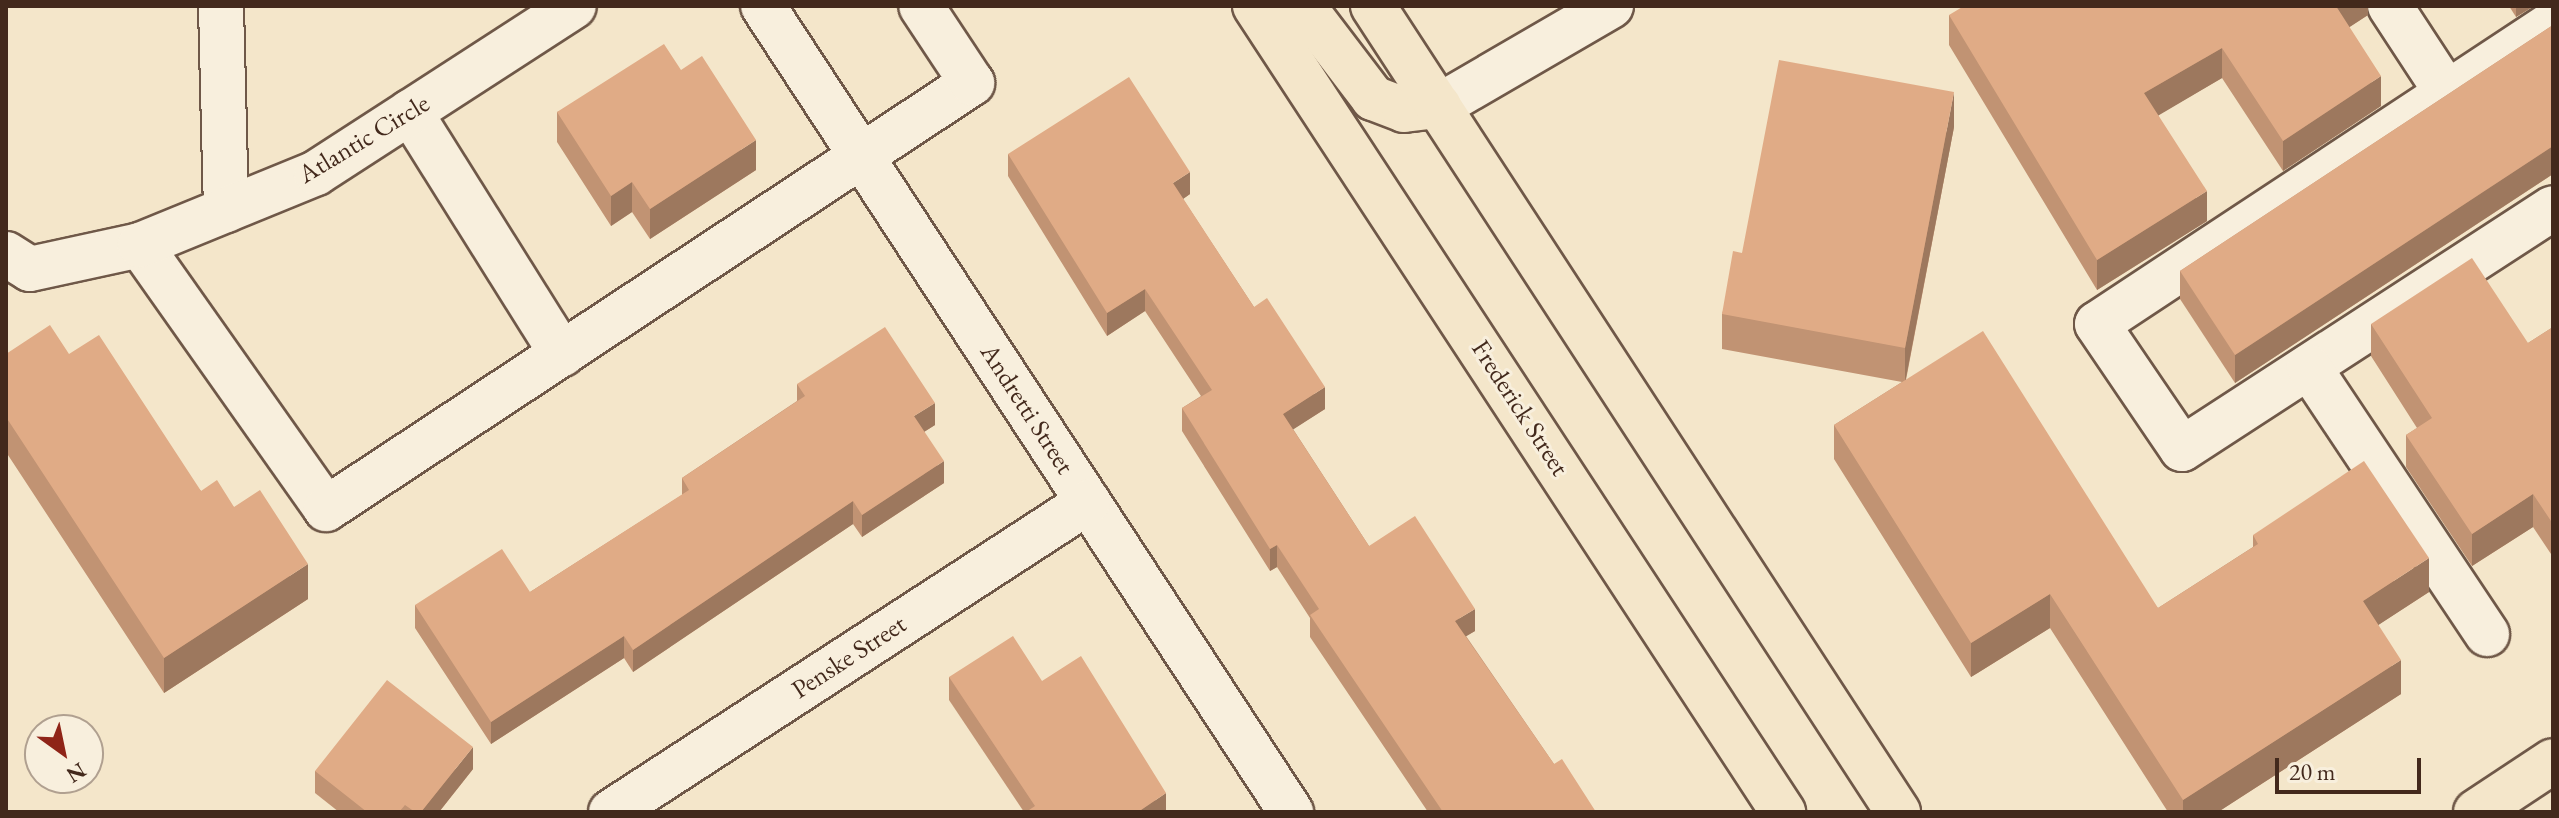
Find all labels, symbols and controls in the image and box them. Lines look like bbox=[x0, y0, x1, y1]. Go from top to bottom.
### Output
street label: Atlantic Circle bbox=[293, 88, 435, 190]
street label: Frederick Street bbox=[1465, 334, 1575, 482]
street label: Andretti Street bbox=[973, 338, 1081, 480]
street label: Penske Street bbox=[786, 609, 912, 705]
north arrow bbox=[24, 714, 104, 794]
scale bar bbox=[2279, 742, 2425, 792]
text: N bbox=[61, 756, 92, 790]
text: 20 m bbox=[2289, 756, 2336, 787]

